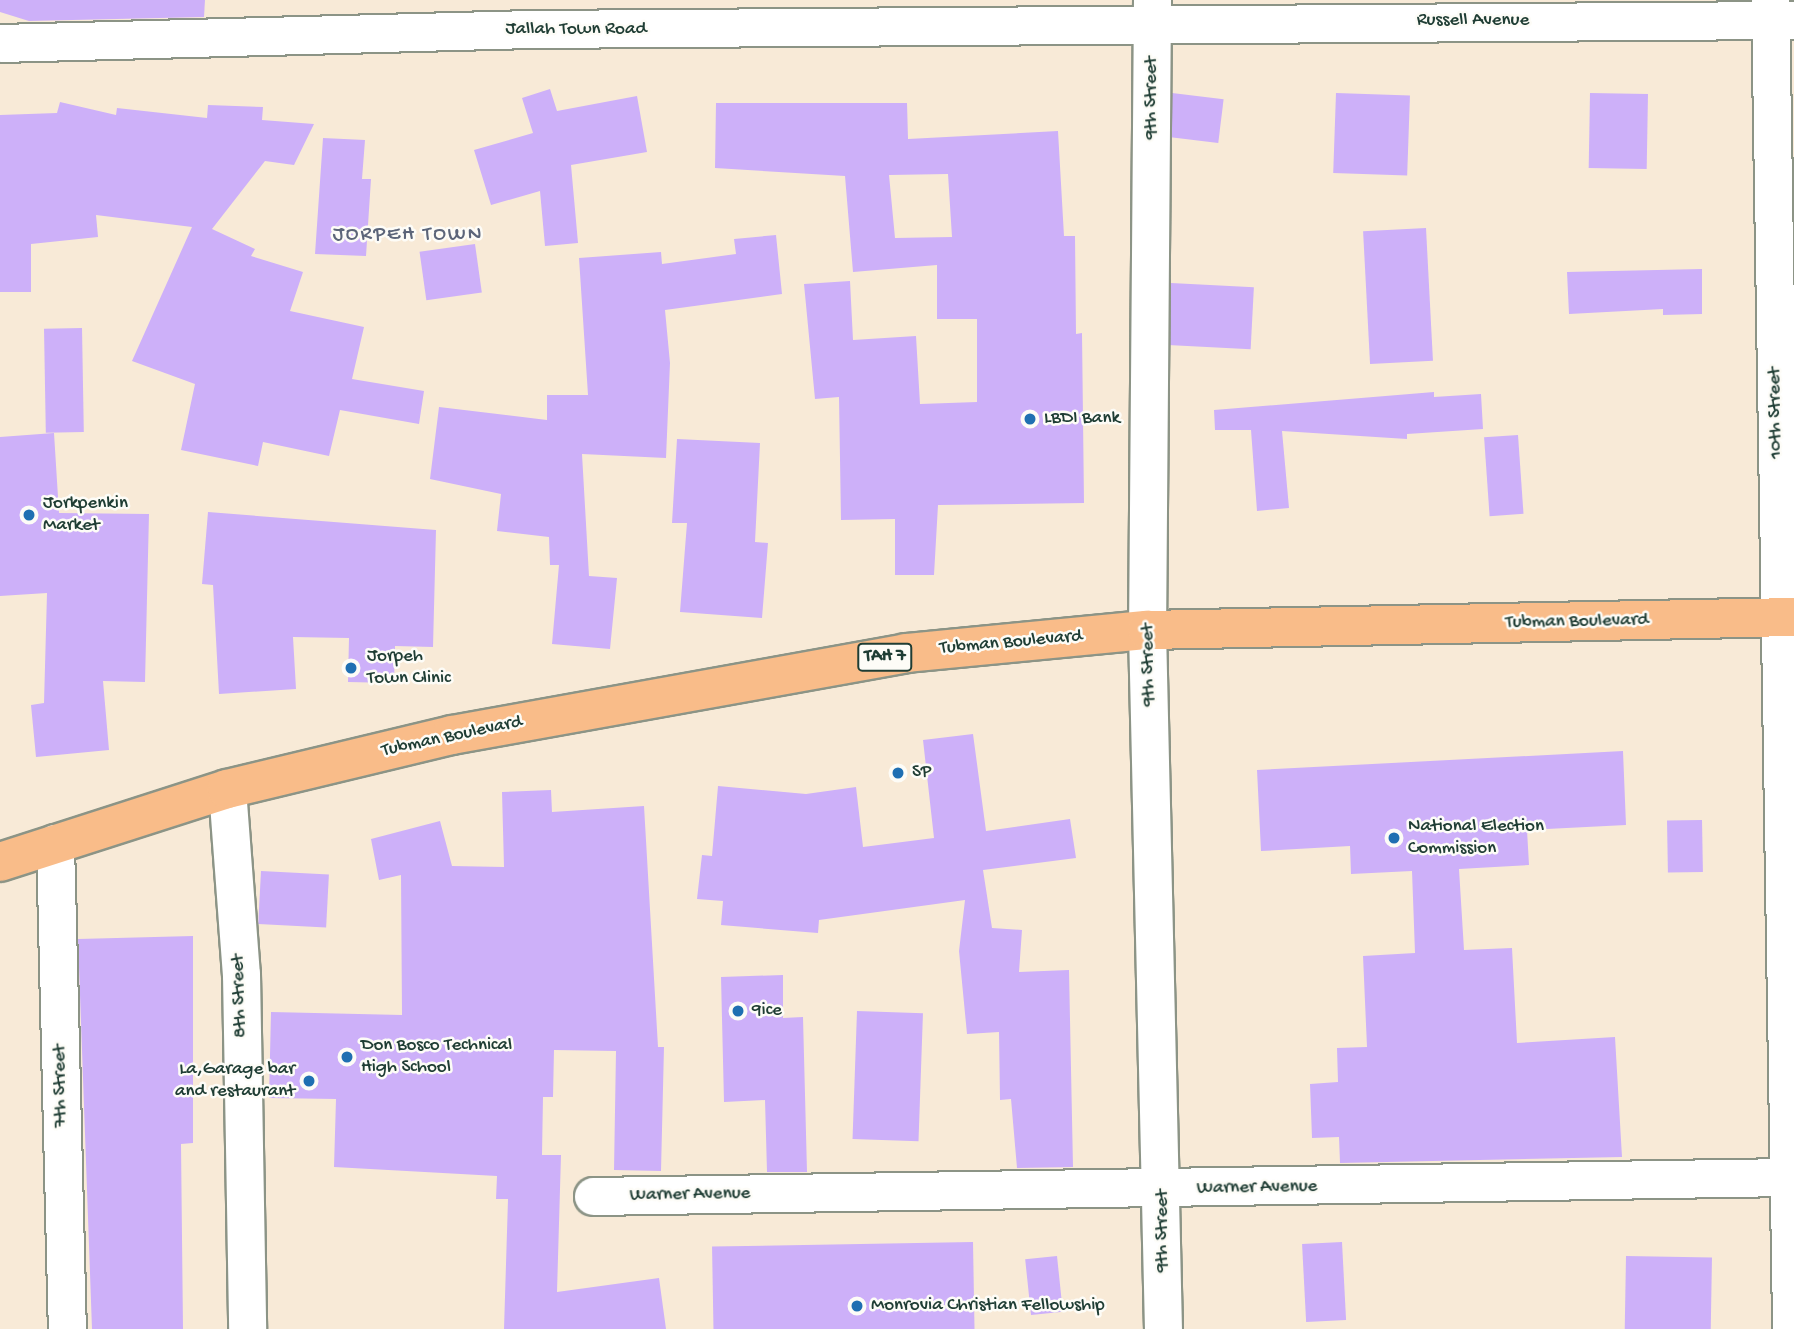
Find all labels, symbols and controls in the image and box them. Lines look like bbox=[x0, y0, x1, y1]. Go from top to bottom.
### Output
street label: Russell Avenue bbox=[1417, 10, 1529, 32]
street label: Jallah Town Road bbox=[505, 19, 647, 41]
street label: 9th Street bbox=[1141, 57, 1163, 139]
district label: JORPEH TOWN bbox=[334, 223, 482, 249]
street label: 10th Street bbox=[1764, 367, 1788, 459]
place label: LBDI Bank bbox=[1044, 408, 1120, 430]
marker: LBDI Bank bbox=[1022, 411, 1038, 427]
place label: Jorkpenkin Market bbox=[43, 493, 128, 537]
marker: Jorkpenkin Market bbox=[21, 507, 37, 523]
street label: Tubman Boulevard bbox=[1505, 609, 1649, 635]
street label: 9th Street bbox=[1137, 623, 1161, 707]
street label: Tubman Boulevard bbox=[939, 625, 1083, 661]
road number: TAH 7 bbox=[857, 642, 913, 672]
place label: Jorpeh Town Clinic bbox=[367, 646, 451, 690]
marker: Jorpeh Town Clinic bbox=[341, 658, 361, 678]
street label: Tubman Boulevard bbox=[380, 711, 524, 763]
place label: SP bbox=[912, 762, 931, 784]
marker: SP bbox=[890, 765, 906, 781]
place label: National Election Commission bbox=[1408, 816, 1544, 860]
marker: National Election Commission bbox=[1386, 830, 1402, 846]
street label: 8th Street bbox=[227, 954, 253, 1038]
place label: 9ice bbox=[752, 1000, 782, 1022]
marker: 9ice bbox=[730, 1003, 746, 1019]
place label: Don Bosco Technical High School bbox=[361, 1035, 512, 1079]
street label: 7th Street bbox=[49, 1044, 73, 1128]
marker: Don Bosco Technical High School bbox=[339, 1049, 355, 1065]
place label: La,Garage bar and restaurant bbox=[175, 1059, 295, 1103]
marker: La,Garage bar and restaurant bbox=[301, 1073, 317, 1089]
street label: Warner Avenue bbox=[1196, 1176, 1318, 1200]
street label: Warner Avenue bbox=[629, 1183, 751, 1207]
street label: 9th Street bbox=[1152, 1190, 1174, 1272]
place label: Monrovia Christian Fellowship bbox=[871, 1295, 1105, 1317]
marker: Monrovia Christian Fellowship bbox=[849, 1298, 865, 1314]

